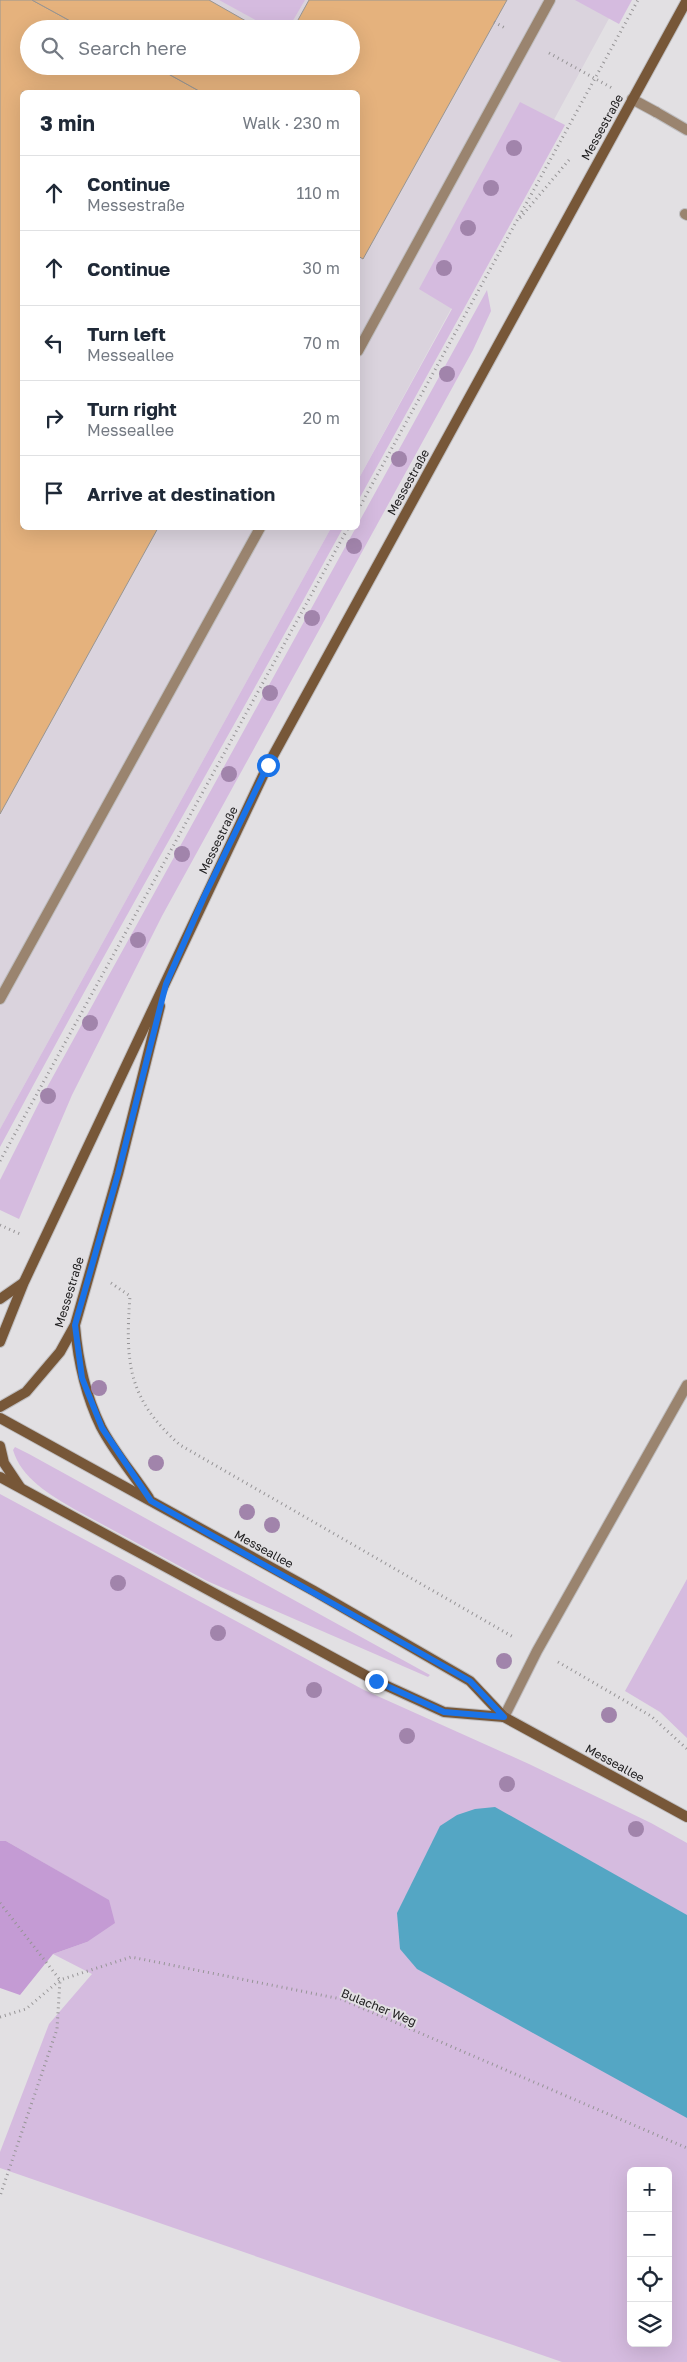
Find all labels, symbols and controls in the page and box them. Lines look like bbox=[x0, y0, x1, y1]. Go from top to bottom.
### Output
search box bbox=[20, 20, 360, 75]
icon: search bbox=[38, 34, 66, 62]
text: Search here bbox=[78, 36, 187, 59]
street label: Messestraße bbox=[578, 91, 626, 163]
text: 3 min bbox=[40, 110, 95, 136]
text: Walk · 230 m bbox=[243, 113, 340, 133]
text: Continue bbox=[87, 172, 170, 195]
icon: ahead bbox=[40, 179, 68, 207]
text: 110 m bbox=[296, 183, 340, 203]
text: Messestraße bbox=[87, 195, 185, 215]
icon: ahead bbox=[40, 254, 68, 282]
text: Continue bbox=[87, 257, 170, 280]
text: 30 m bbox=[303, 258, 340, 278]
text: Turn left bbox=[87, 322, 166, 345]
icon: left bbox=[40, 329, 68, 357]
text: 70 m bbox=[303, 333, 340, 353]
text: Messeallee bbox=[87, 345, 174, 365]
text: Turn right bbox=[87, 397, 177, 420]
icon: right bbox=[40, 404, 68, 432]
text: 20 m bbox=[303, 408, 340, 428]
text: Messeallee bbox=[87, 420, 174, 440]
street label: Messestraße bbox=[384, 446, 432, 518]
icon: arrive bbox=[40, 479, 68, 507]
text: Arrive at destination bbox=[87, 482, 275, 505]
route start bbox=[257, 754, 280, 777]
street label: Messestraße bbox=[195, 804, 241, 876]
street label: Messestraße bbox=[51, 1255, 87, 1329]
street label: Messeallee bbox=[232, 1527, 296, 1571]
route end bbox=[365, 1670, 388, 1693]
street label: Messeallee bbox=[583, 1741, 647, 1785]
street label: Bulacher Weg bbox=[339, 1985, 419, 2029]
map controls bbox=[627, 2167, 672, 2347]
button: + bbox=[627, 2167, 672, 2212]
button: − bbox=[627, 2212, 672, 2257]
button: locate bbox=[627, 2257, 672, 2302]
button: layers bbox=[627, 2302, 672, 2347]

